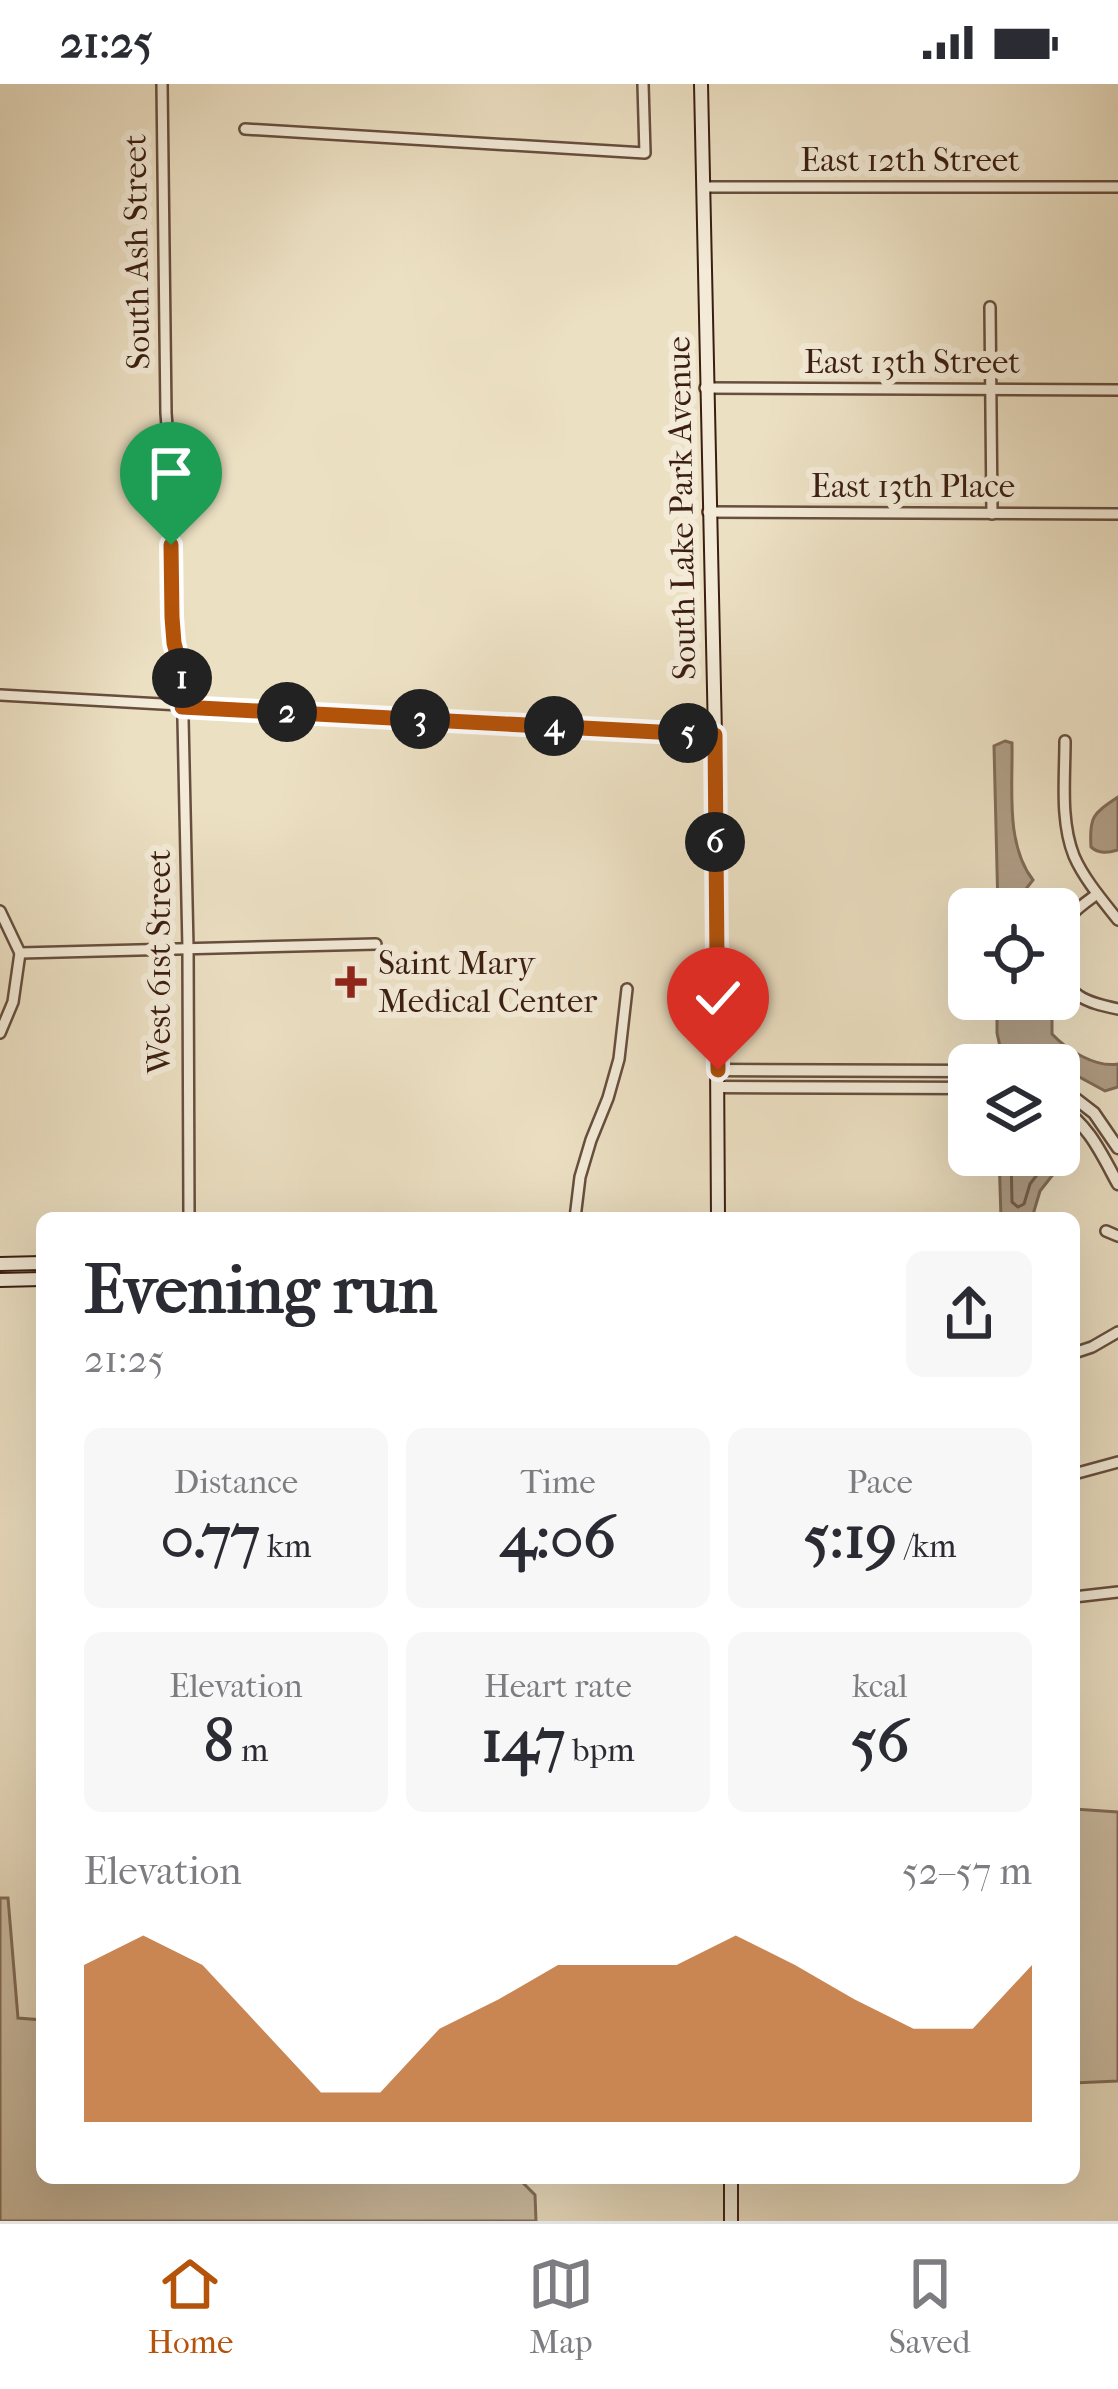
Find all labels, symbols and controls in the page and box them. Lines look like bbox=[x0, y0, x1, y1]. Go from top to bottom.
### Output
text: 21:25 bbox=[60, 16, 153, 69]
street label: South Ash Street bbox=[115, 134, 159, 370]
street label: East 12th Street bbox=[800, 141, 1020, 180]
street label: South Lake Park Avenue bbox=[660, 336, 704, 680]
street label: East 13th Street bbox=[804, 343, 1020, 382]
pin bbox=[120, 422, 222, 545]
icon: arrive bbox=[138, 440, 204, 506]
street label: East 13th Place bbox=[811, 467, 1015, 506]
pin: 1 bbox=[152, 648, 212, 708]
text: 1 bbox=[176, 658, 188, 697]
pin: 2 bbox=[257, 682, 317, 742]
pin: 3 bbox=[390, 689, 450, 749]
text: 2 bbox=[279, 692, 295, 731]
pin: 4 bbox=[524, 696, 584, 756]
text: 3 bbox=[413, 699, 427, 738]
pin: 5 bbox=[658, 703, 718, 763]
text: 4 bbox=[544, 706, 564, 745]
text: 5 bbox=[681, 713, 695, 752]
pin: 6 bbox=[685, 812, 745, 872]
text: 6 bbox=[706, 822, 724, 861]
street label: West 61st Street bbox=[140, 849, 179, 1076]
map controls bbox=[948, 888, 1080, 1176]
button: locate bbox=[948, 888, 1080, 1020]
place label: Saint Mary Medical Center bbox=[378, 944, 597, 1021]
pin bbox=[667, 947, 769, 1070]
icon: check bbox=[685, 965, 751, 1031]
marker: Saint Mary Medical Center bbox=[335, 966, 367, 998]
button: layers bbox=[948, 1044, 1080, 1176]
button: share bbox=[906, 1251, 1032, 1377]
text: Evening run bbox=[84, 1252, 437, 1329]
text: 21:25 bbox=[84, 1336, 164, 1382]
text: Distance bbox=[174, 1463, 298, 1502]
text: Time bbox=[521, 1463, 596, 1502]
text: Pace bbox=[847, 1463, 913, 1502]
text: 0.77 bbox=[161, 1502, 260, 1573]
text: 4:06 bbox=[500, 1502, 616, 1573]
text: 5:19 bbox=[804, 1502, 897, 1573]
text: km bbox=[260, 1527, 311, 1566]
text: /km bbox=[897, 1527, 956, 1566]
text: Elevation bbox=[169, 1667, 303, 1706]
text: Heart rate bbox=[484, 1667, 632, 1706]
text: kcal bbox=[852, 1667, 908, 1706]
text: 8 bbox=[204, 1706, 234, 1777]
text: 147 bbox=[481, 1706, 565, 1777]
text: 56 bbox=[851, 1706, 909, 1777]
text: m bbox=[234, 1731, 268, 1770]
text: bpm bbox=[565, 1731, 635, 1770]
text: Elevation bbox=[84, 1848, 242, 1894]
text: 52–57 m bbox=[902, 1848, 1032, 1894]
tab: Home bbox=[147, 2251, 233, 2362]
tab: Map bbox=[528, 2251, 594, 2362]
tab: Saved bbox=[889, 2251, 971, 2362]

